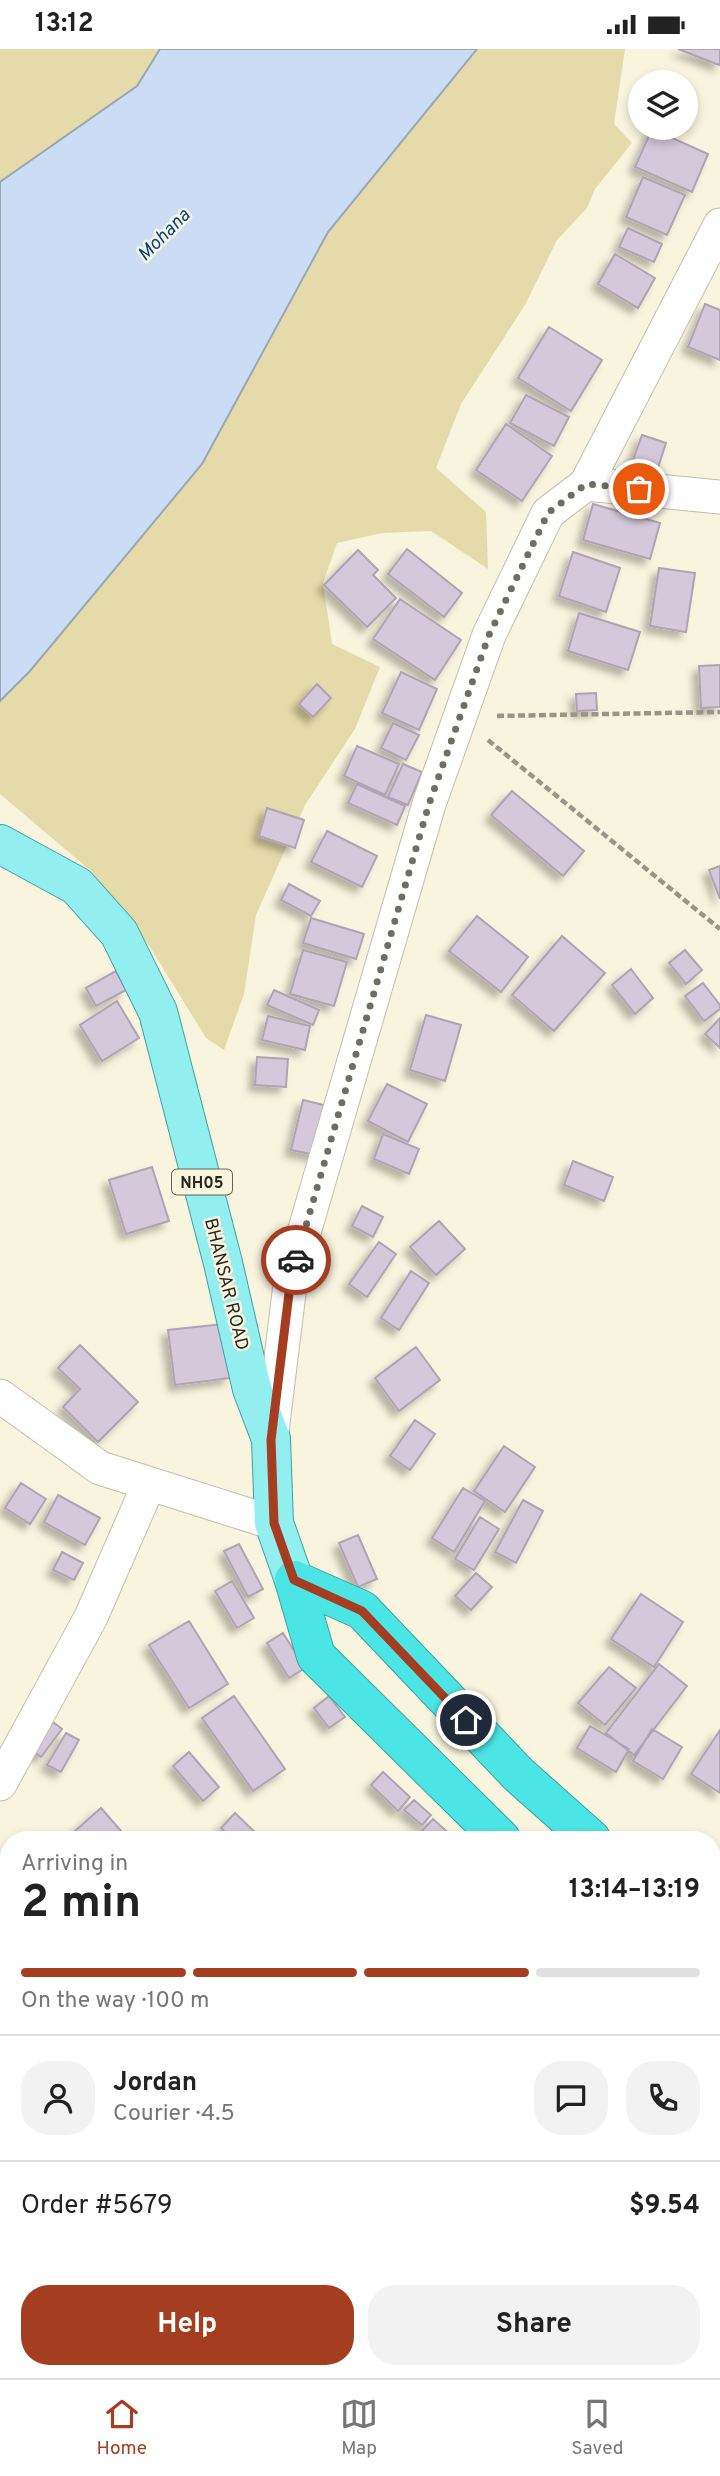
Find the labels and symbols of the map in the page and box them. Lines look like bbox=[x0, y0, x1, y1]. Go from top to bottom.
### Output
water label: Mohana bbox=[133, 204, 196, 267]
pin bbox=[609, 459, 669, 519]
road number: NH05 bbox=[172, 1169, 232, 1195]
street label: BHANSAR ROAD bbox=[198, 1216, 253, 1353]
courier bbox=[261, 1225, 331, 1295]
pin bbox=[436, 1690, 496, 1750]

